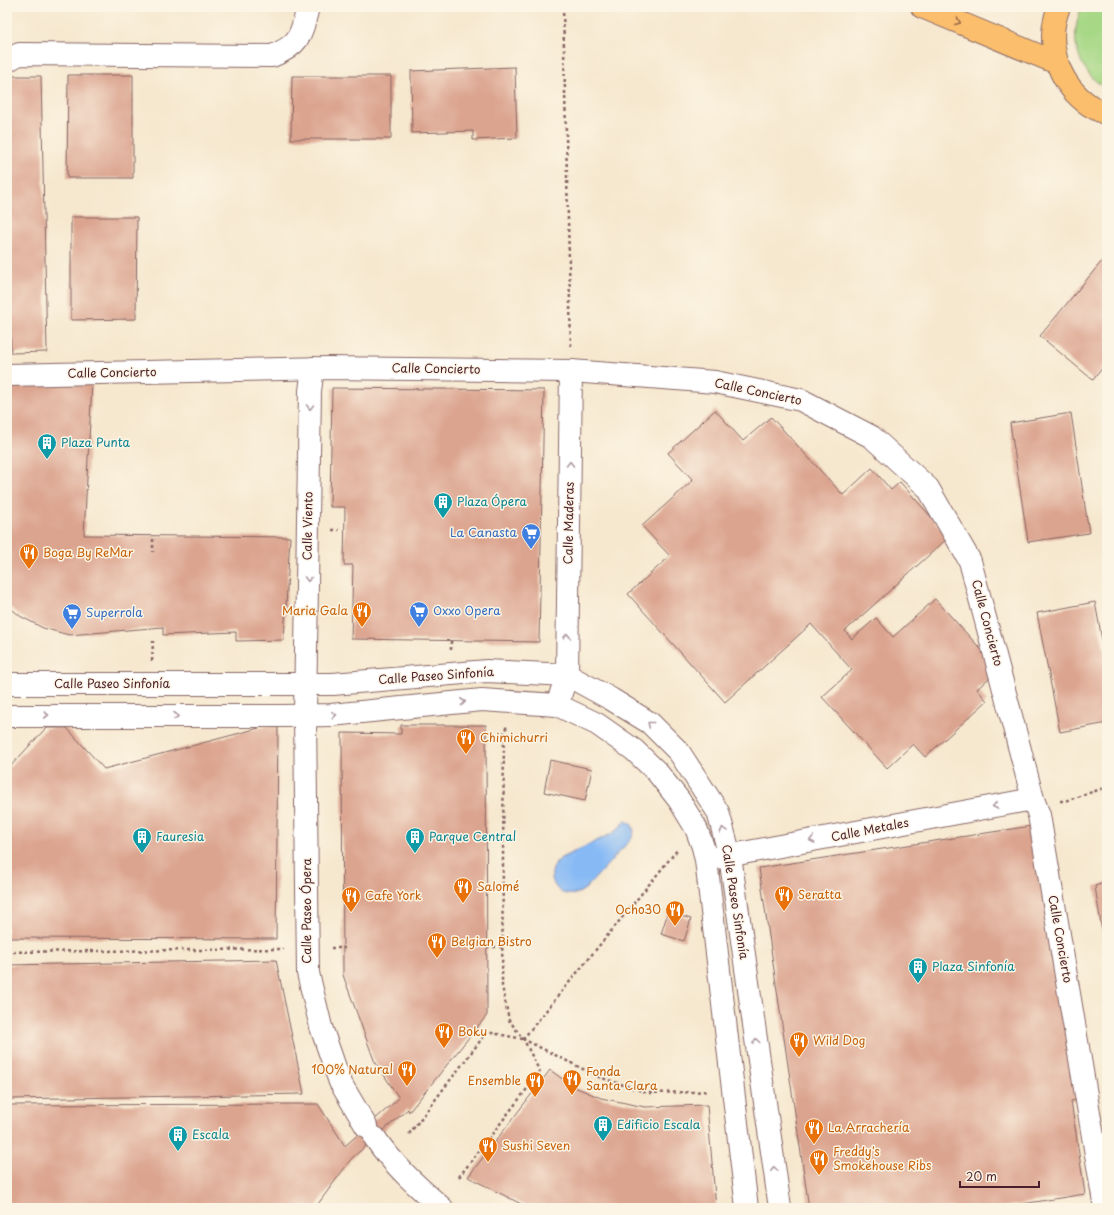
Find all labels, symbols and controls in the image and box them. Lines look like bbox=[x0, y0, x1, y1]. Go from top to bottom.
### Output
one-way arrow bbox=[954, 17, 962, 25]
street label: Calle Concierto bbox=[391, 358, 481, 378]
street label: Calle Concierto bbox=[67, 362, 157, 382]
street label: Calle Concierto bbox=[713, 373, 804, 409]
one-way arrow bbox=[306, 404, 314, 410]
building icon: Plaza Punta bbox=[36, 432, 58, 460]
place label: Plaza Punta bbox=[61, 433, 131, 451]
one-way arrow bbox=[566, 461, 574, 467]
street label: Calle Maderas bbox=[558, 481, 578, 565]
street label: Calle Viento bbox=[297, 491, 317, 561]
building icon: Plaza Ópera bbox=[432, 491, 454, 519]
place label: Plaza Ópera bbox=[457, 492, 528, 510]
supermarket icon: La Canasta bbox=[520, 522, 542, 550]
place label: La Canasta bbox=[450, 523, 518, 541]
restaurant icon: Boga By ReMar bbox=[18, 542, 40, 570]
place label: Boga By ReMar bbox=[43, 543, 134, 561]
one-way arrow bbox=[303, 576, 312, 582]
street label: Calle Concierto bbox=[968, 577, 1008, 668]
restaurant icon: Maria Gala bbox=[351, 600, 373, 628]
supermarket icon: Oxxo Opera bbox=[408, 600, 430, 628]
place label: Maria Gala bbox=[282, 601, 348, 619]
place label: Oxxo Opera bbox=[433, 601, 501, 619]
supermarket icon: Superrola bbox=[61, 602, 83, 630]
place label: Superrola bbox=[86, 603, 143, 621]
one-way arrow bbox=[563, 633, 572, 639]
street label: Calle Paseo Sinfonía bbox=[377, 662, 495, 688]
street label: Calle Paseo Sinfonía bbox=[54, 674, 171, 692]
one-way arrow bbox=[460, 698, 466, 707]
one-way arrow bbox=[331, 710, 337, 719]
one-way arrow bbox=[43, 711, 49, 719]
one-way arrow bbox=[173, 712, 179, 720]
one-way arrow bbox=[647, 722, 654, 729]
restaurant icon: Chimichurri bbox=[455, 727, 477, 755]
place label: Chimichurri bbox=[480, 728, 548, 746]
one-way arrow bbox=[992, 802, 998, 810]
street label: Calle Metales bbox=[829, 813, 911, 845]
building icon: Fauresia bbox=[131, 826, 153, 854]
building icon: Parque Central bbox=[404, 826, 426, 854]
one-way arrow bbox=[719, 826, 728, 833]
place label: Fauresia bbox=[156, 827, 205, 845]
place label: Parque Central bbox=[429, 827, 516, 845]
one-way arrow bbox=[809, 836, 815, 844]
street label: Calle Paseo Sinfonía bbox=[718, 843, 754, 961]
street label: Calle Paseo Ópera bbox=[297, 858, 315, 964]
restaurant icon: Salomé bbox=[452, 876, 474, 904]
place label: Salomé bbox=[477, 877, 519, 895]
restaurant icon: Seratta bbox=[773, 884, 795, 912]
restaurant icon: Cafe York bbox=[340, 885, 362, 913]
place label: Seratta bbox=[798, 885, 842, 903]
place label: Cafe York bbox=[365, 886, 422, 904]
street label: Calle Concierto bbox=[1044, 893, 1078, 985]
restaurant icon: Ocho30 bbox=[664, 899, 686, 927]
place label: Ocho30 bbox=[615, 900, 661, 918]
restaurant icon: Belgian Bistro bbox=[426, 931, 448, 959]
place label: Belgian Bistro bbox=[451, 932, 532, 950]
building icon: Plaza Sinfonía bbox=[907, 956, 929, 984]
place label: Plaza Sinfonía bbox=[932, 957, 1015, 975]
restaurant icon: Boku bbox=[433, 1021, 455, 1049]
place label: Boku bbox=[458, 1022, 487, 1040]
restaurant icon: Wild Dog bbox=[788, 1030, 810, 1058]
place label: Wild Dog bbox=[813, 1031, 865, 1049]
one-way arrow bbox=[752, 1038, 761, 1044]
restaurant icon: 100% Natural bbox=[396, 1059, 418, 1087]
place label: 100% Natural bbox=[311, 1060, 393, 1078]
place label: Fonda Santa Clara bbox=[586, 1062, 658, 1094]
restaurant icon: Fonda Santa Clara bbox=[561, 1068, 583, 1096]
restaurant icon: Ensemble bbox=[524, 1070, 546, 1098]
place label: Ensemble bbox=[468, 1071, 521, 1089]
building icon: Edificio Escala bbox=[592, 1114, 614, 1142]
place label: Edificio Escala bbox=[617, 1115, 701, 1133]
restaurant icon: La Arrachería bbox=[803, 1117, 825, 1145]
place label: La Arrachería bbox=[828, 1118, 910, 1136]
building icon: Escala bbox=[167, 1124, 189, 1152]
place label: Escala bbox=[192, 1125, 230, 1143]
restaurant icon: Sushi Seven bbox=[477, 1135, 499, 1163]
place label: Sushi Seven bbox=[502, 1136, 570, 1154]
place label: Freddy's Smokehouse Ribs bbox=[833, 1142, 932, 1174]
restaurant icon: Freddy's Smokehouse Ribs bbox=[808, 1148, 830, 1176]
scale bar bbox=[960, 1163, 1039, 1189]
one-way arrow bbox=[770, 1166, 779, 1172]
text: 20 m bbox=[966, 1167, 997, 1185]

